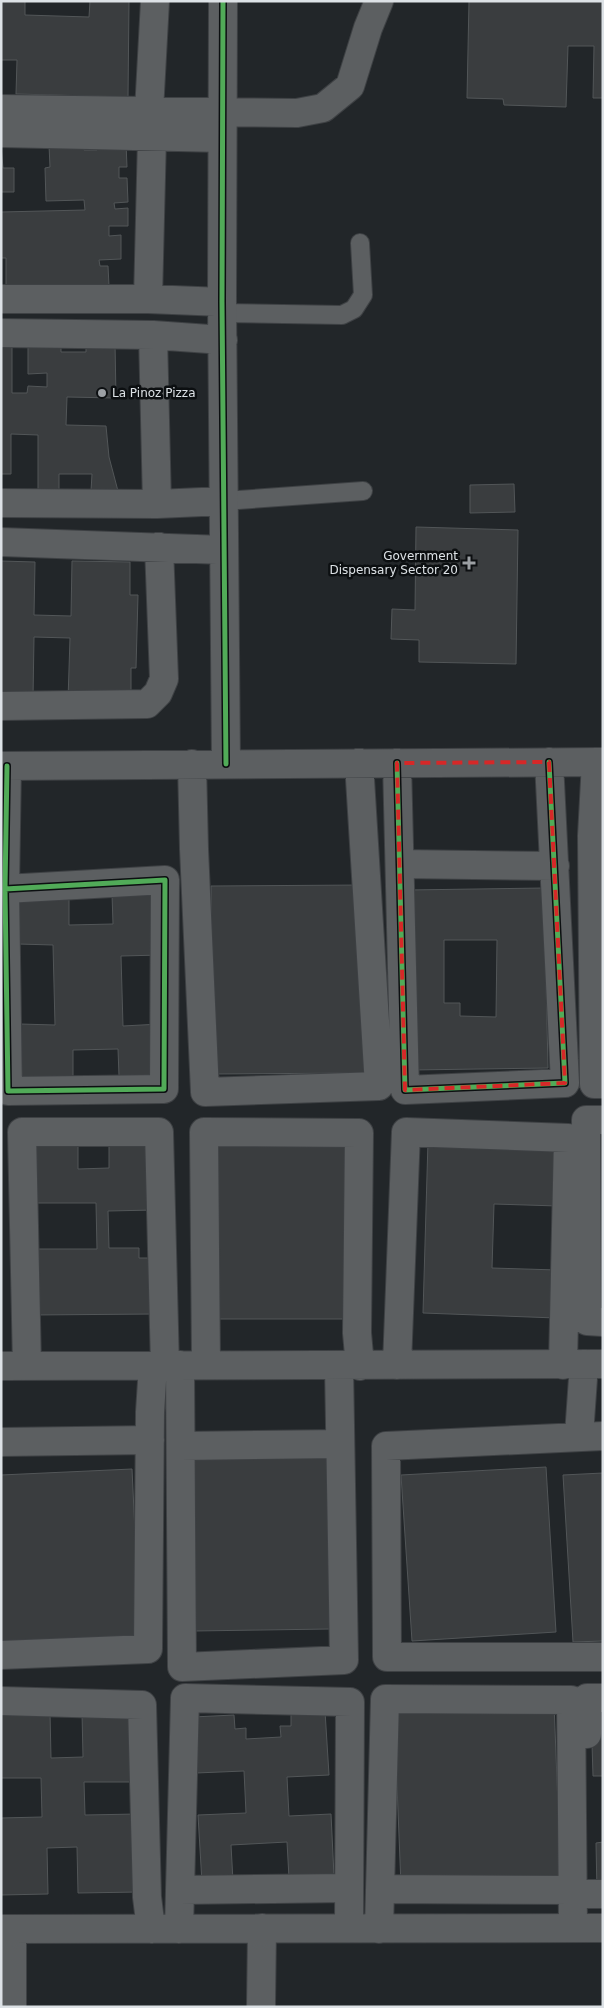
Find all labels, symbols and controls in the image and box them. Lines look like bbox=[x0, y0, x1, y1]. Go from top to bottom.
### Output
place label: La Pinoz Pizza bbox=[112, 386, 195, 400]
marker: La Pinoz Pizza bbox=[96, 387, 108, 399]
place label: Government Dispensary Sector 20 bbox=[329, 549, 458, 577]
marker: Government Dispensary Sector 20 bbox=[462, 556, 476, 570]

